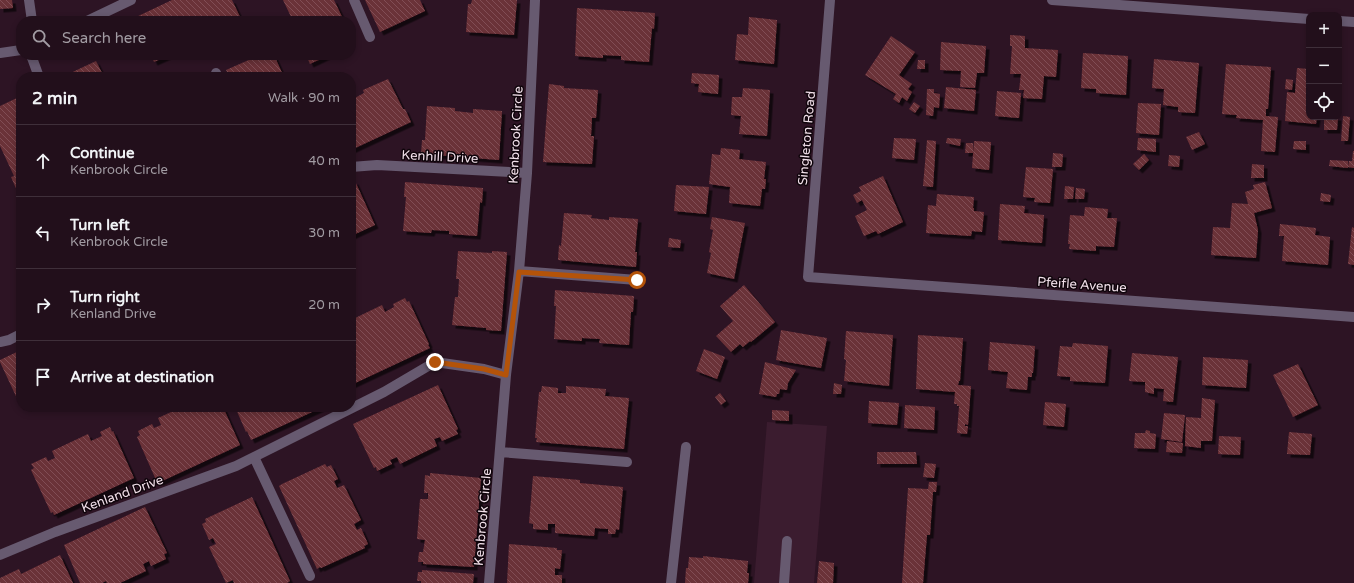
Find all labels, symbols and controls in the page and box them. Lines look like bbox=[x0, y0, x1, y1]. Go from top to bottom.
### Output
map controls bbox=[1306, 12, 1342, 120]
button: + bbox=[1306, 12, 1342, 48]
search box bbox=[16, 16, 356, 60]
icon: search bbox=[30, 27, 52, 49]
text: Search here bbox=[62, 29, 146, 47]
button: − bbox=[1306, 48, 1342, 84]
button: locate bbox=[1306, 84, 1342, 120]
street label: Kenbrook Circle bbox=[505, 86, 527, 184]
text: 2 min bbox=[32, 88, 77, 109]
text: Walk · 90 m bbox=[268, 90, 340, 106]
street label: Singleton Road bbox=[795, 90, 819, 186]
text: Continue bbox=[70, 144, 134, 162]
street label: Kenhill Drive bbox=[401, 147, 479, 167]
icon: ahead bbox=[32, 150, 54, 172]
text: 40 m bbox=[308, 153, 340, 169]
text: Kenbrook Circle bbox=[70, 162, 168, 178]
text: Turn left bbox=[70, 216, 130, 234]
icon: left bbox=[32, 222, 54, 244]
text: 30 m bbox=[308, 225, 340, 241]
text: Kenbrook Circle bbox=[70, 234, 168, 250]
route start bbox=[628, 271, 646, 289]
street label: Pfeifle Avenue bbox=[1037, 274, 1127, 296]
text: Turn right bbox=[70, 288, 140, 306]
icon: right bbox=[32, 294, 54, 316]
text: 20 m bbox=[308, 297, 340, 313]
text: Kenland Drive bbox=[70, 306, 156, 322]
route end bbox=[426, 353, 444, 371]
icon: arrive bbox=[32, 366, 54, 388]
text: Arrive at destination bbox=[70, 368, 214, 386]
street label: Kenbrook Circle bbox=[471, 468, 495, 567]
street label: Kenland Drive bbox=[79, 472, 166, 516]

